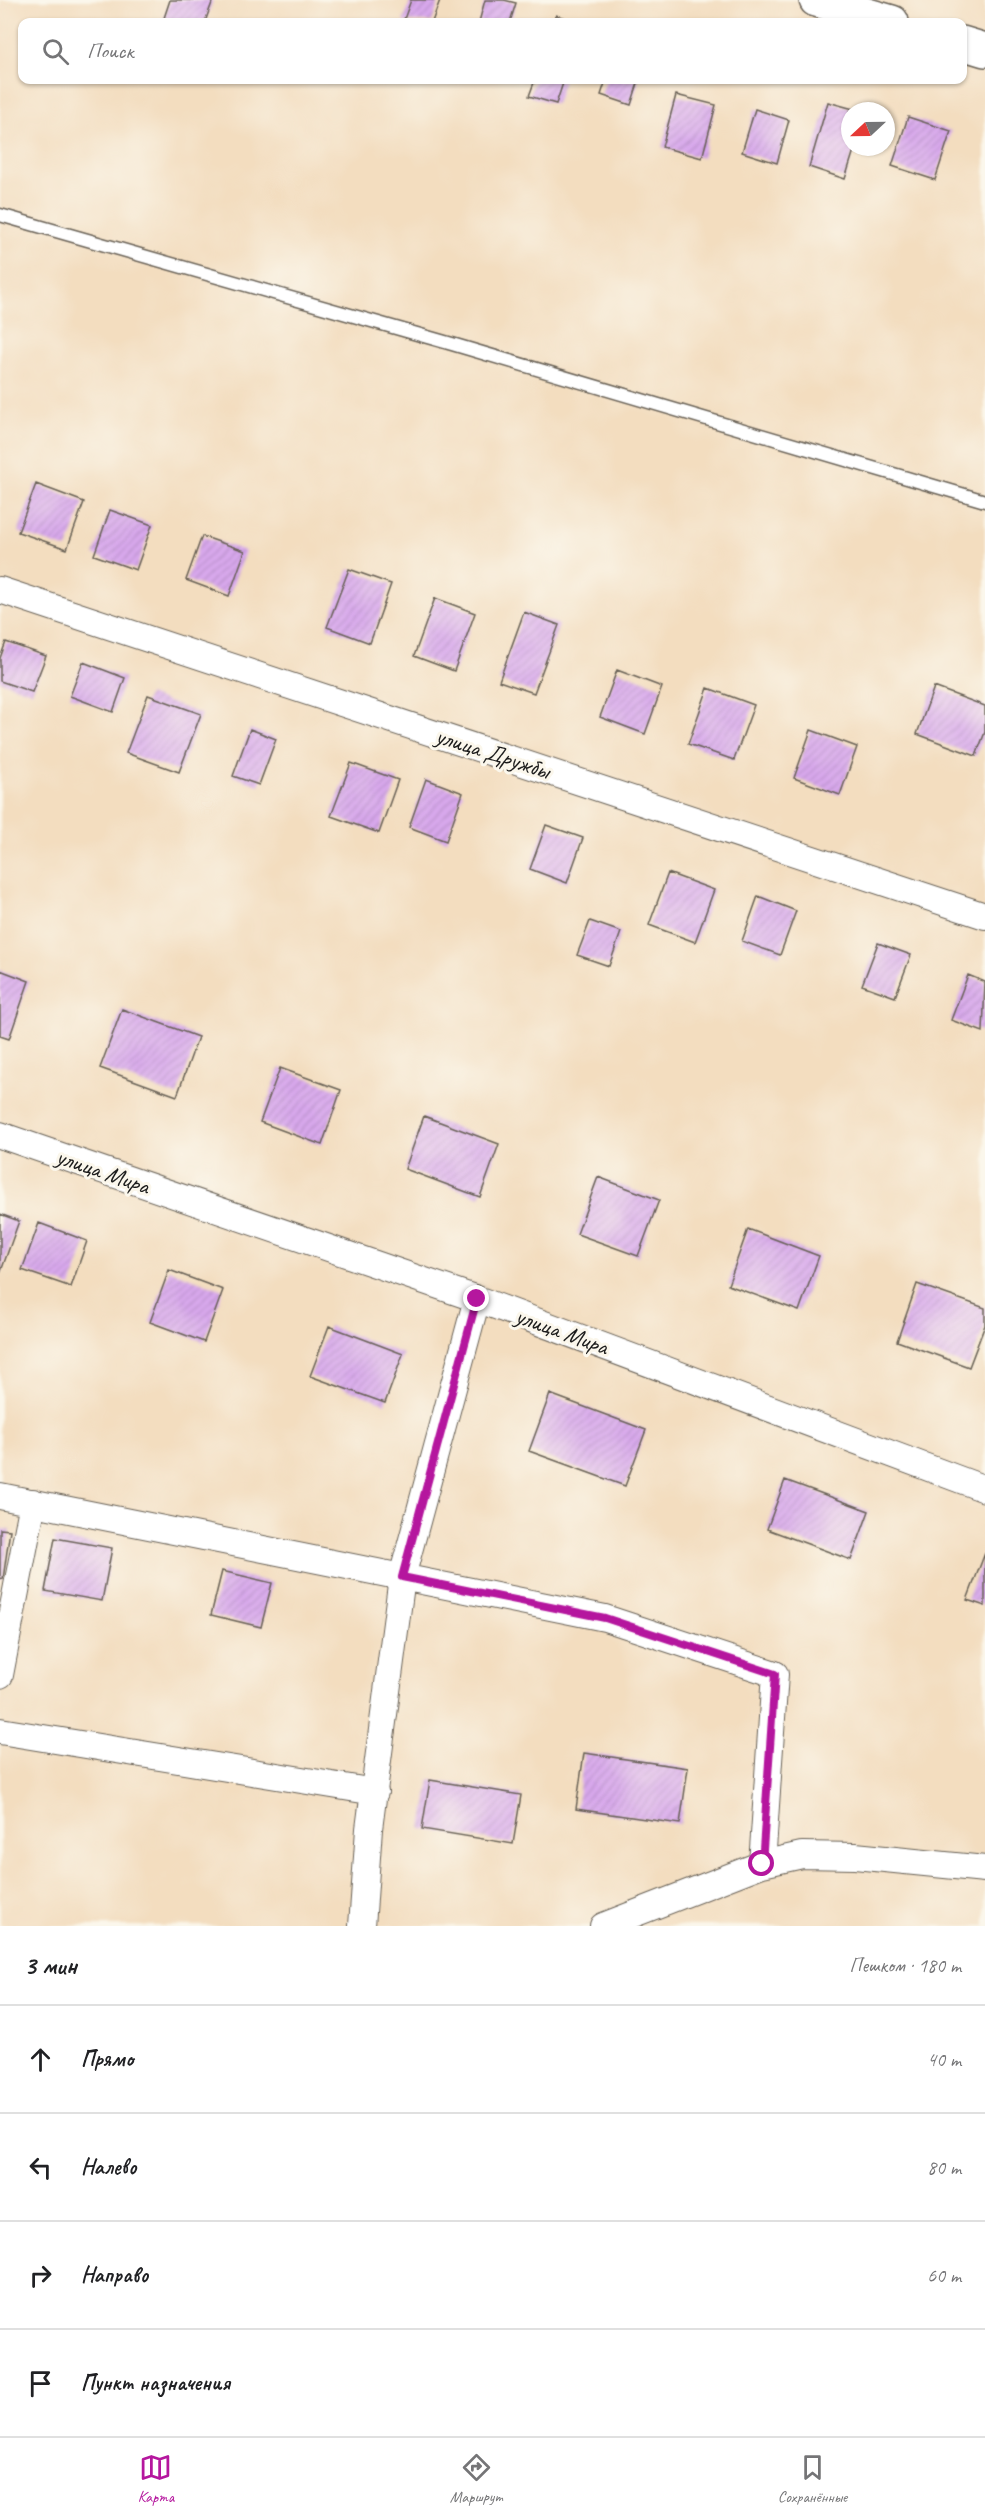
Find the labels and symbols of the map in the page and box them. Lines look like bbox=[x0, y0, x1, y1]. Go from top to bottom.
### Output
north arrow bbox=[841, 102, 895, 156]
street label: улица Дружбы bbox=[430, 720, 556, 786]
street label: улица Мира bbox=[51, 1140, 155, 1201]
route end bbox=[463, 1285, 489, 1311]
street label: улица Мира bbox=[510, 1300, 614, 1362]
route start bbox=[748, 1850, 774, 1876]

